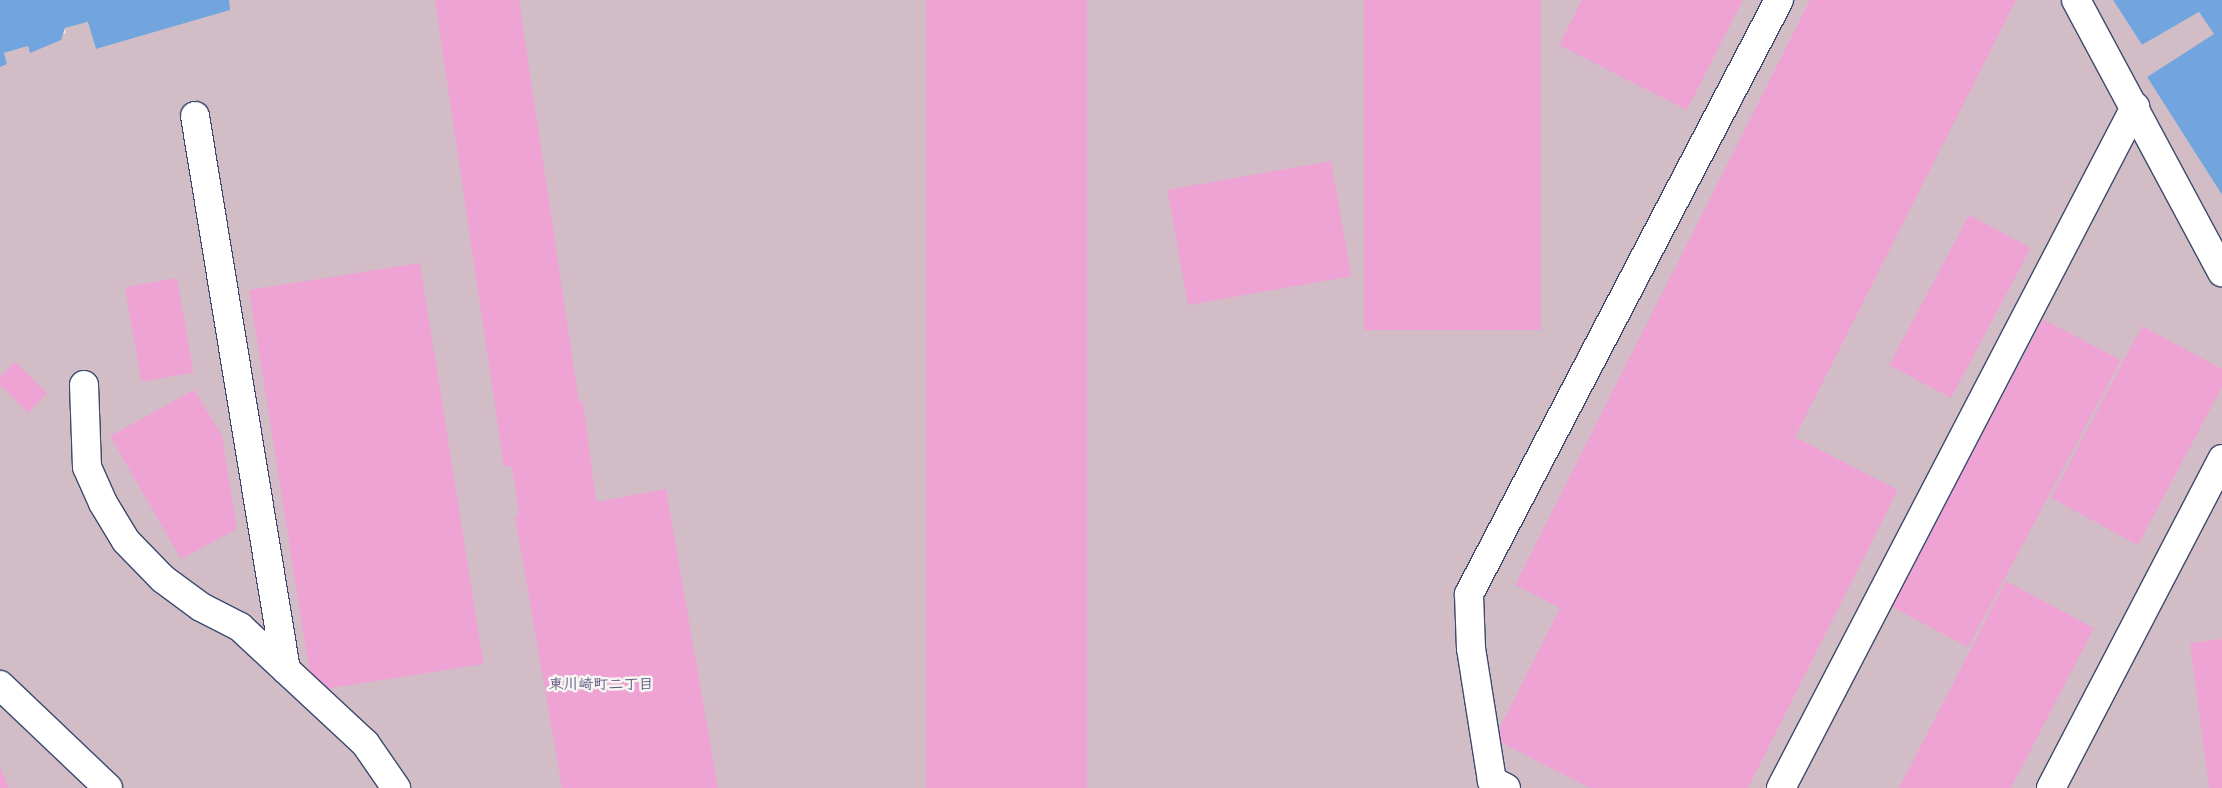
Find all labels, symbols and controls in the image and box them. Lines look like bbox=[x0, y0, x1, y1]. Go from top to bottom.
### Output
district label: 東川崎町二丁目 bbox=[549, 674, 653, 692]

